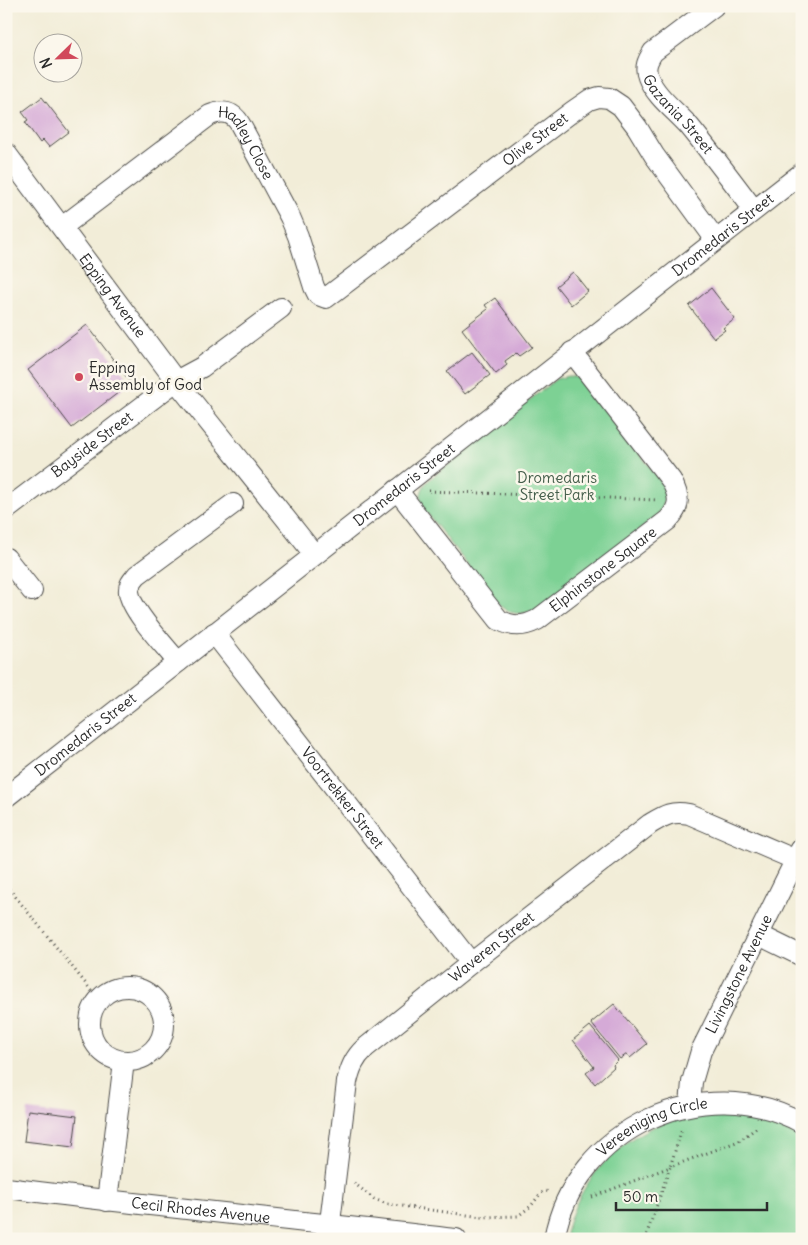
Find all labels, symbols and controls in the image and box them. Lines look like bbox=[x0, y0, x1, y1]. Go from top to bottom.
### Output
north arrow bbox=[32, 32, 82, 82]
text: N bbox=[36, 55, 56, 71]
street label: Gazania Street bbox=[639, 71, 718, 157]
street label: Hadley Close bbox=[217, 102, 278, 183]
street label: Olive Street bbox=[498, 108, 572, 170]
street label: Dromedaris Street bbox=[668, 189, 777, 280]
street label: Epping Avenue bbox=[75, 250, 150, 341]
place label: Epping Assembly of God bbox=[89, 358, 202, 394]
marker: Epping Assembly of God bbox=[73, 371, 85, 383]
street label: Bayside Street bbox=[47, 407, 136, 481]
street label: Dromedaris Street bbox=[349, 439, 458, 530]
park label: Dromedaris Street Park bbox=[517, 468, 597, 504]
street label: Elphinstone Square bbox=[545, 522, 660, 616]
street label: Dromedaris Street bbox=[31, 689, 140, 780]
street label: Voortrekker Street bbox=[297, 743, 388, 852]
street label: Waveren Street bbox=[445, 908, 538, 986]
street label: Livingstone Avenue bbox=[701, 911, 776, 1037]
street label: Vereeniging Circle bbox=[592, 1093, 708, 1160]
scale bar bbox=[616, 1180, 767, 1212]
text: 50 m bbox=[623, 1187, 658, 1206]
street label: Cecil Rhodes Avenue bbox=[130, 1193, 271, 1227]

